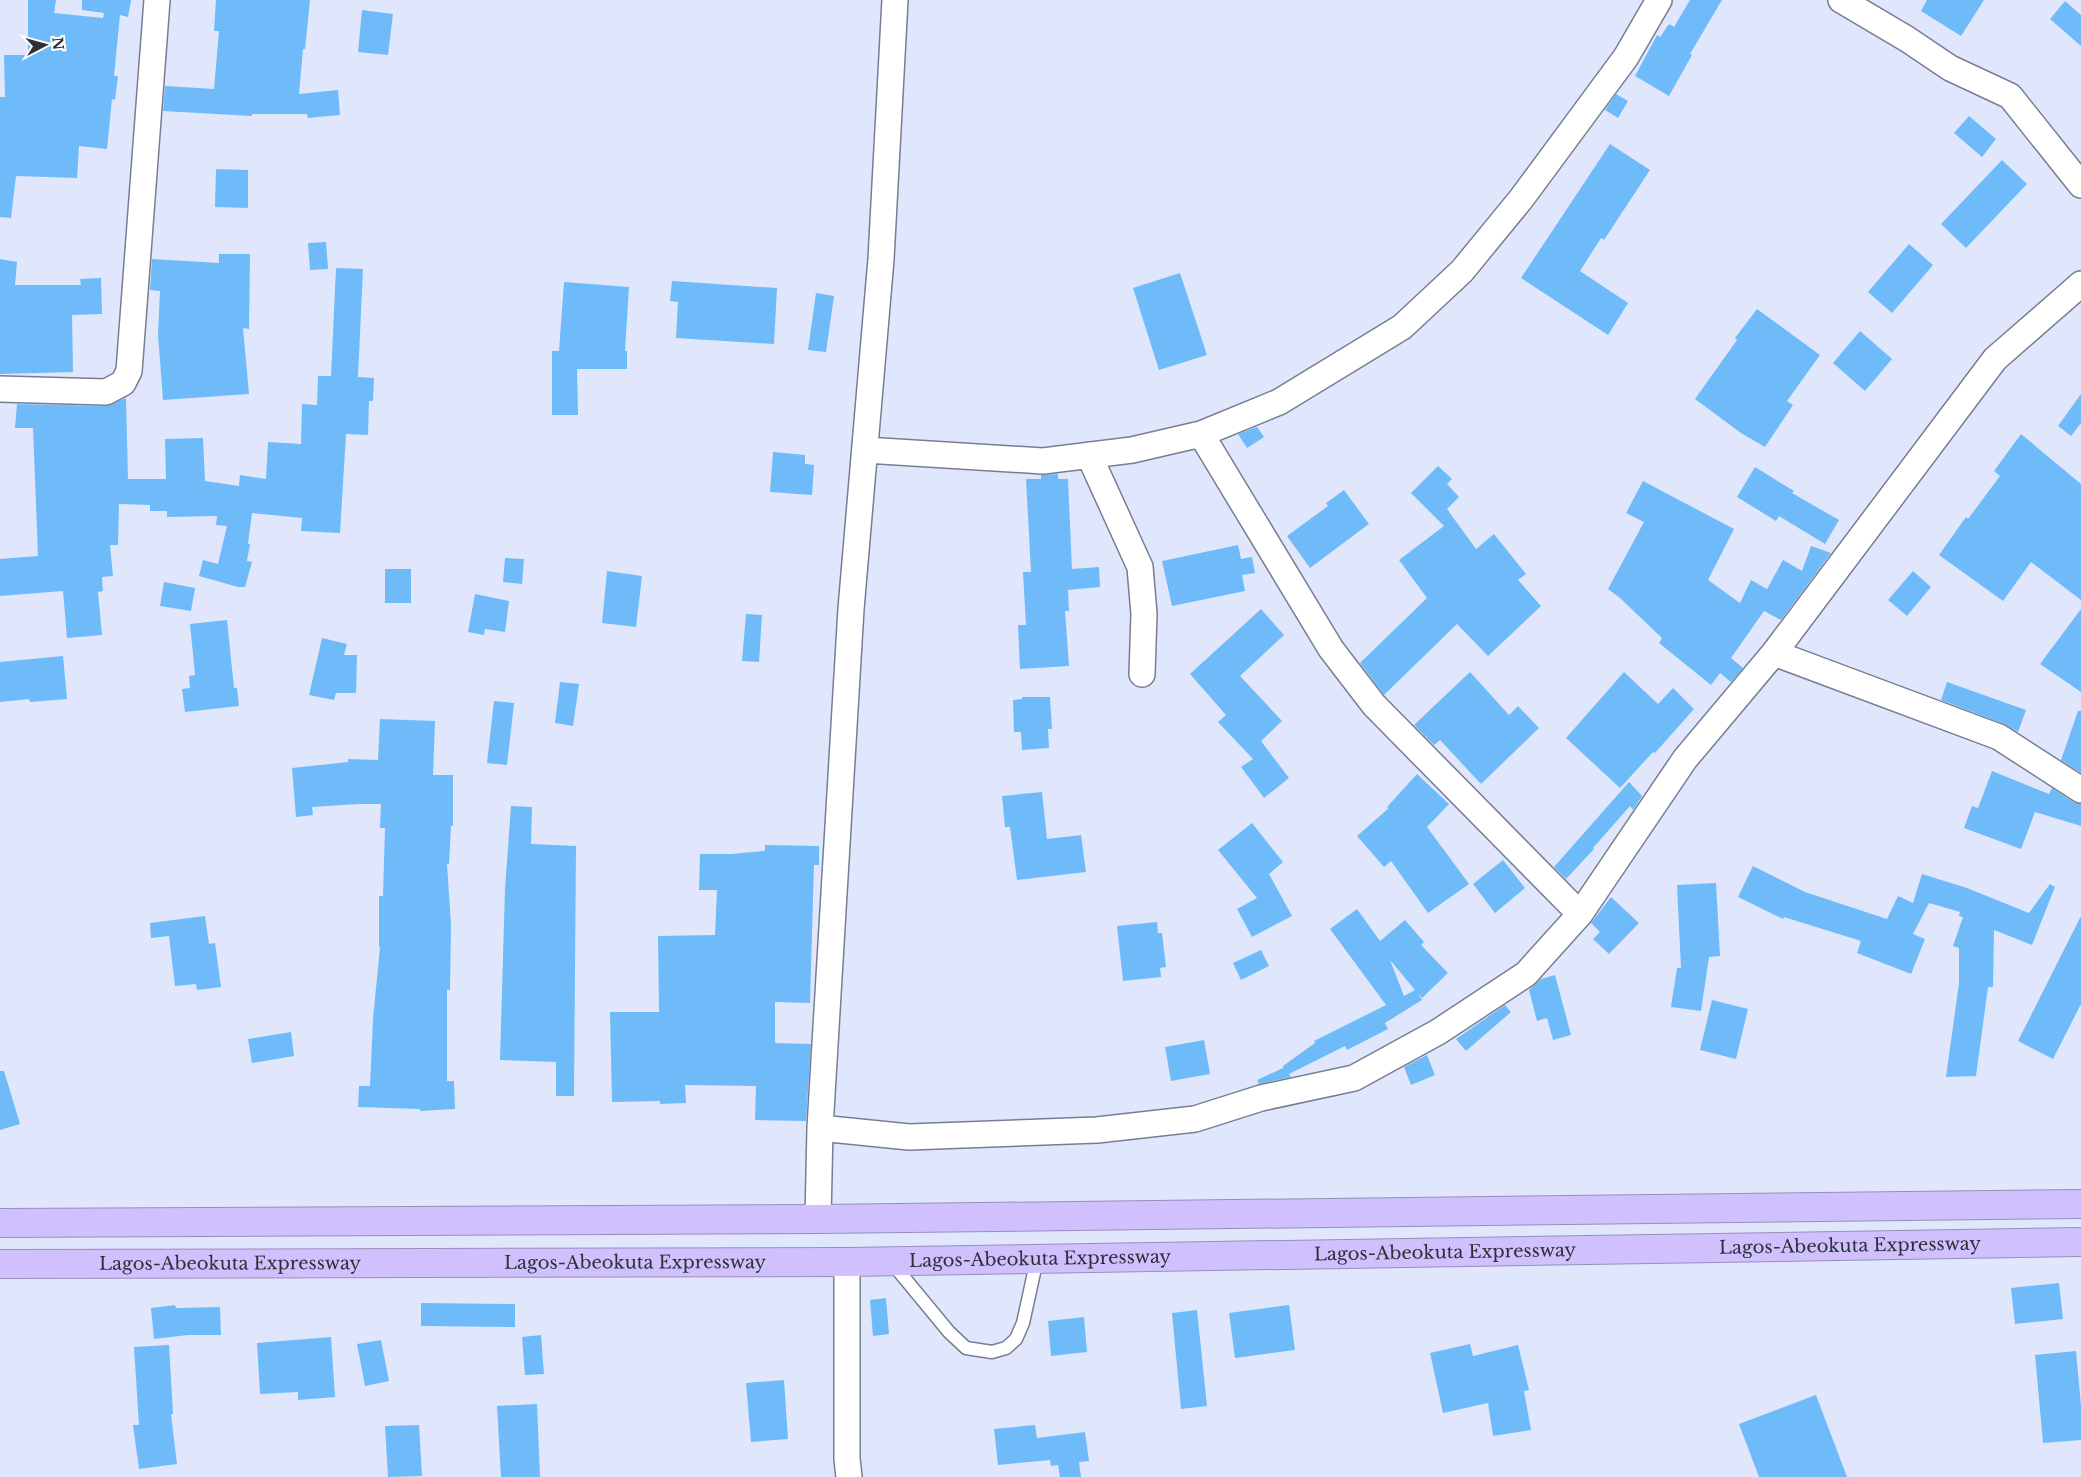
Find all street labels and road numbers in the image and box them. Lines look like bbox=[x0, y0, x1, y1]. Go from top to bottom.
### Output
street label: Lagos-Abeokuta Expressway bbox=[1719, 1233, 1982, 1259]
street label: Lagos-Abeokuta Expressway bbox=[1314, 1239, 1577, 1265]
street label: Lagos-Abeokuta Expressway bbox=[909, 1246, 1172, 1272]
street label: Lagos-Abeokuta Expressway bbox=[504, 1251, 767, 1274]
street label: Lagos-Abeokuta Expressway bbox=[99, 1252, 362, 1275]

